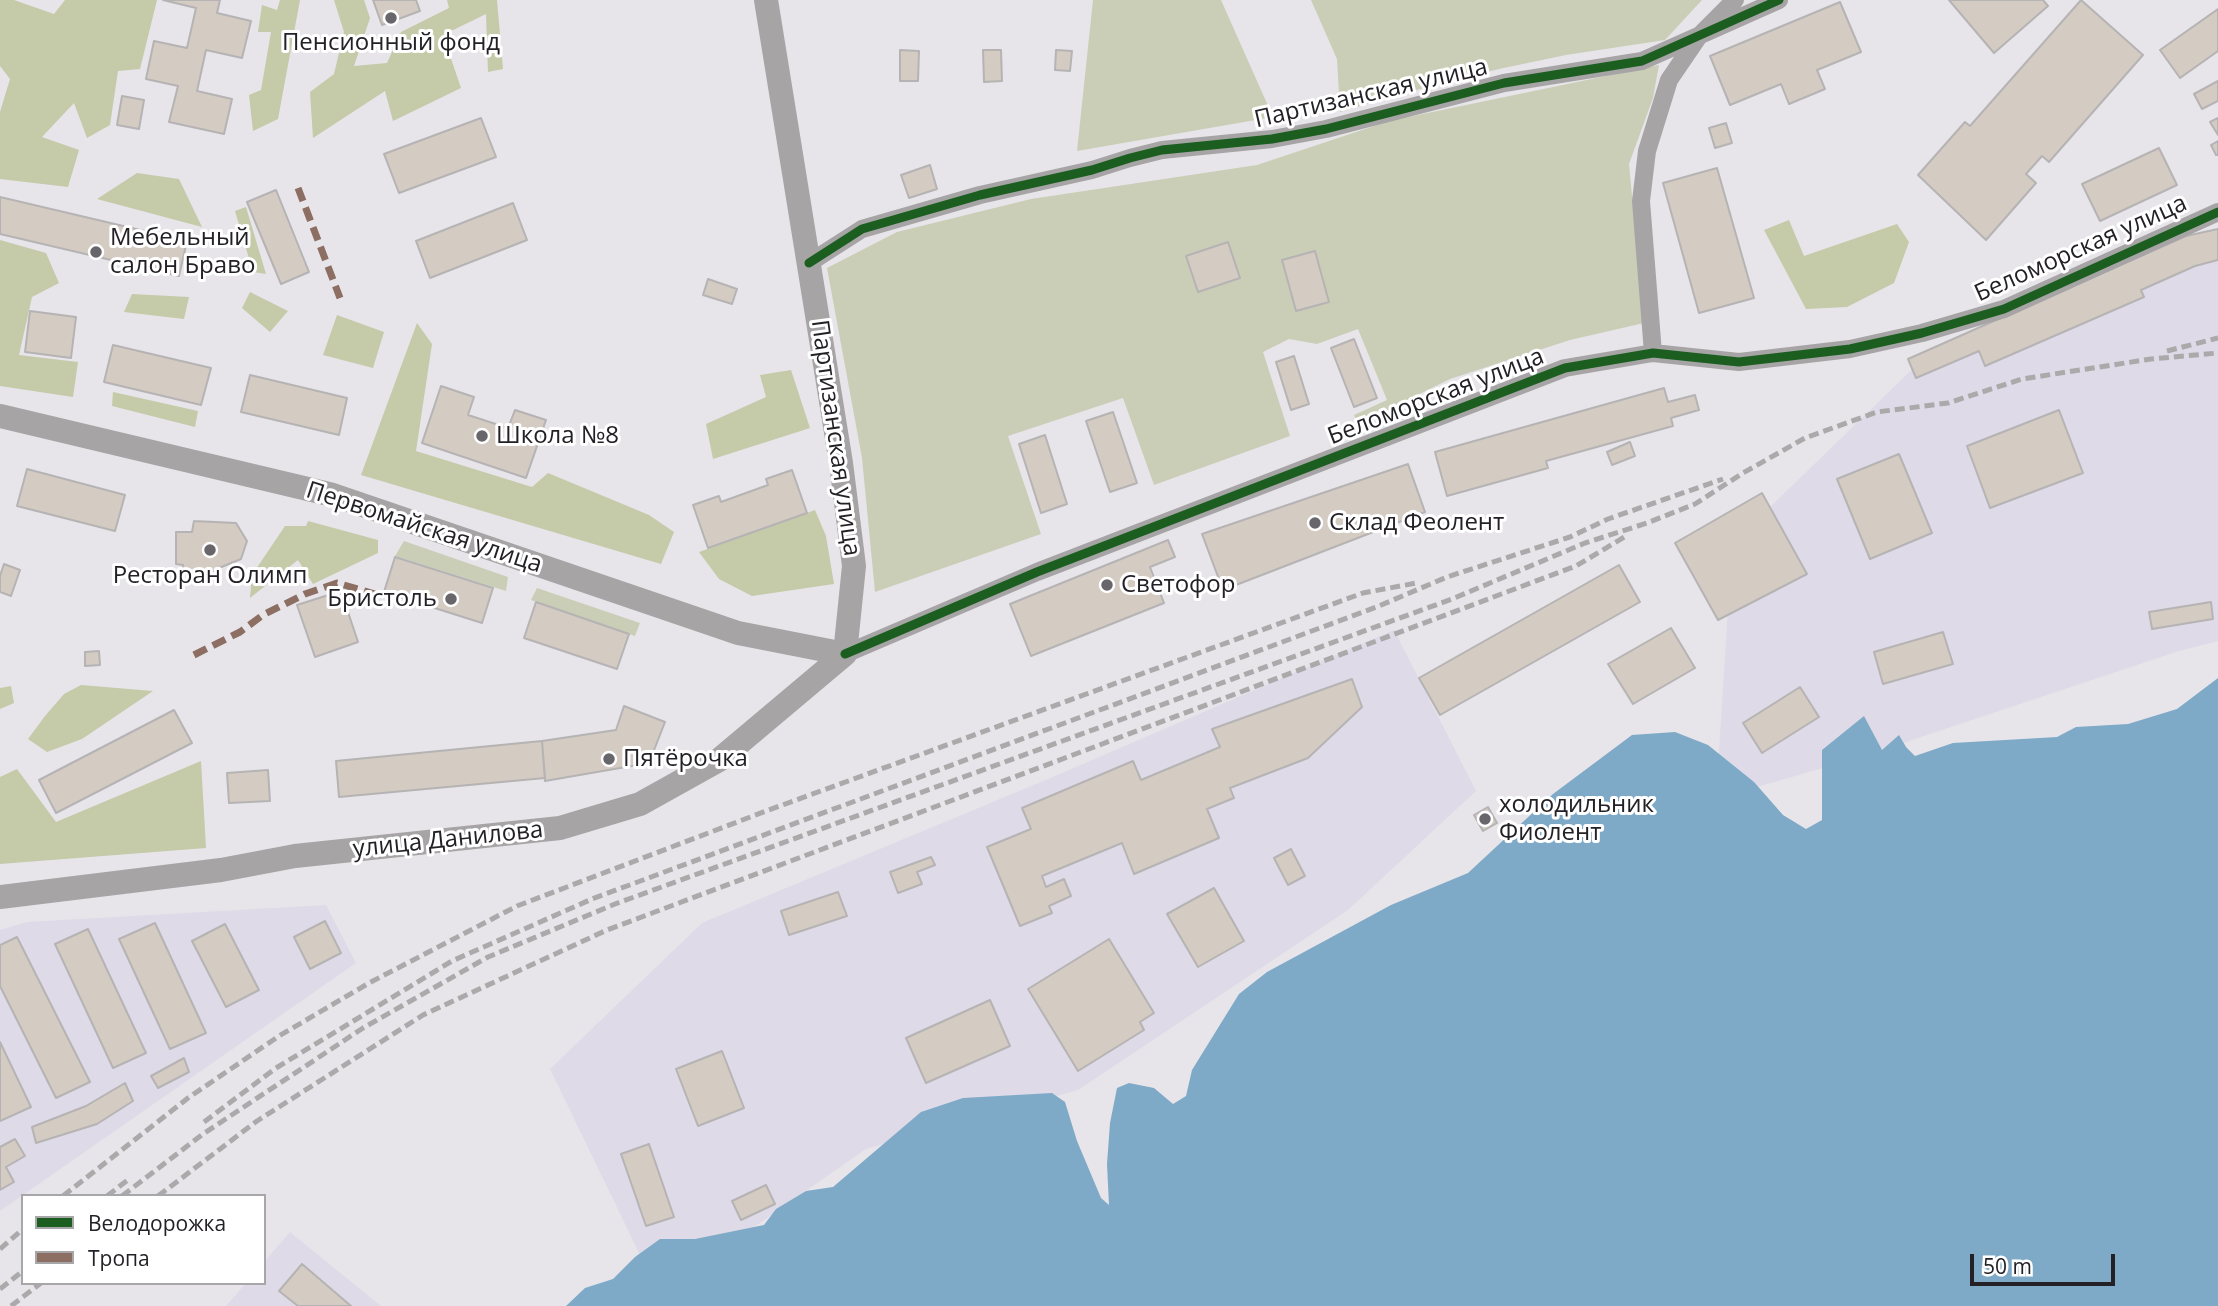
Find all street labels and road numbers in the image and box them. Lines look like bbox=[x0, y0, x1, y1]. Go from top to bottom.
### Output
street label: Партизанская улица bbox=[1252, 53, 1490, 135]
street label: Беломорская улица bbox=[1970, 189, 2192, 309]
street label: Партизанская улица bbox=[804, 318, 866, 558]
street label: Беломорская улица bbox=[1324, 342, 1548, 452]
street label: Первомайская улица bbox=[302, 476, 546, 580]
street label: улица Данилова bbox=[351, 816, 545, 864]

